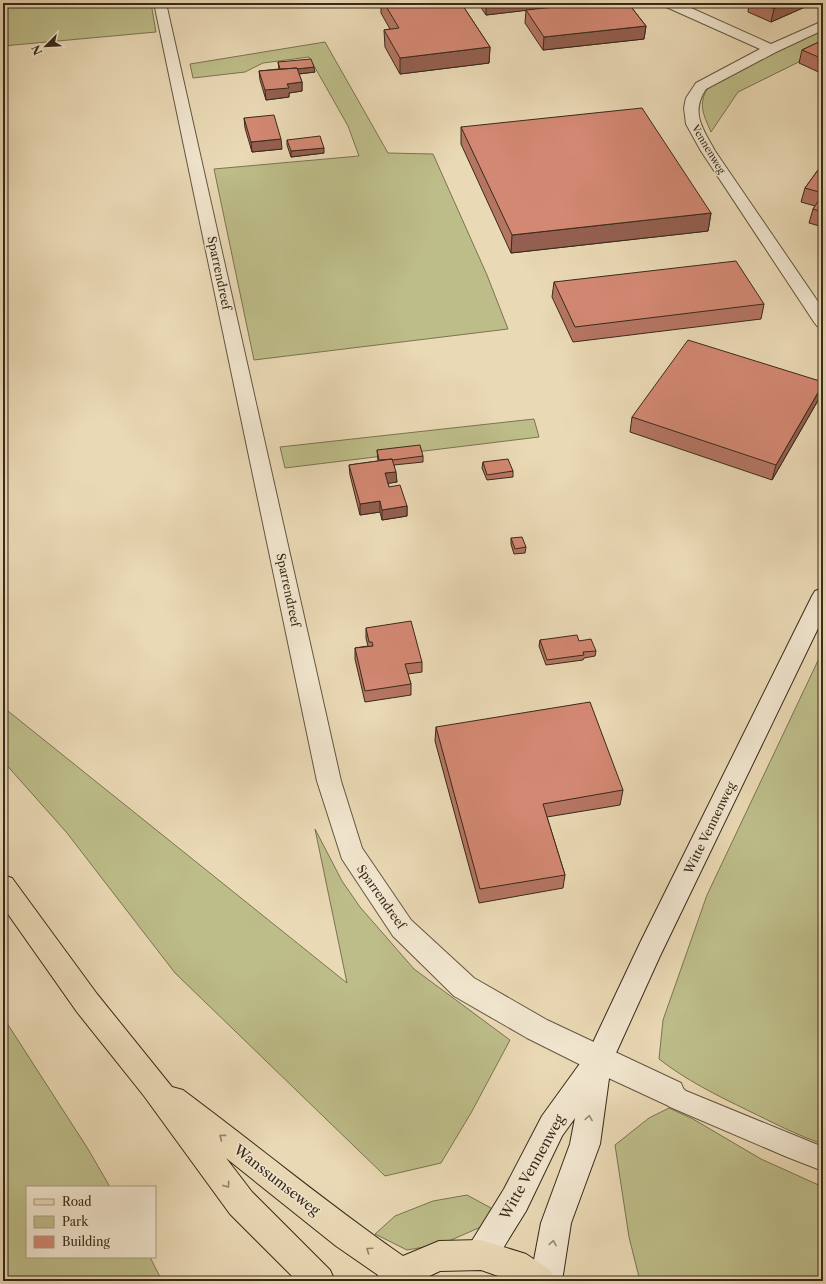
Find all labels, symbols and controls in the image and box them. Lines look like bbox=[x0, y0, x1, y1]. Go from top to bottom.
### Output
north arrow bbox=[26, 26, 66, 66]
text: N bbox=[28, 42, 45, 57]
street label: Vennenweg bbox=[688, 122, 729, 177]
street label: Sparrendreef bbox=[204, 235, 235, 313]
street label: Sparrendreef bbox=[273, 552, 304, 630]
street label: Witte Vennenweg bbox=[680, 779, 739, 877]
street label: Sparrendreef bbox=[354, 862, 410, 933]
street label: Witte Vennenweg bbox=[495, 1111, 569, 1224]
one-way arrow bbox=[584, 1115, 593, 1121]
one-way arrow bbox=[219, 1135, 226, 1142]
street label: Wanssumseweg bbox=[230, 1140, 324, 1220]
one-way arrow bbox=[223, 1181, 230, 1188]
legend bbox=[26, 1186, 156, 1258]
text: Road bbox=[62, 1194, 92, 1209]
text: Park bbox=[62, 1214, 89, 1229]
text: Building bbox=[62, 1234, 110, 1249]
one-way arrow bbox=[548, 1240, 557, 1246]
one-way arrow bbox=[366, 1248, 373, 1255]

